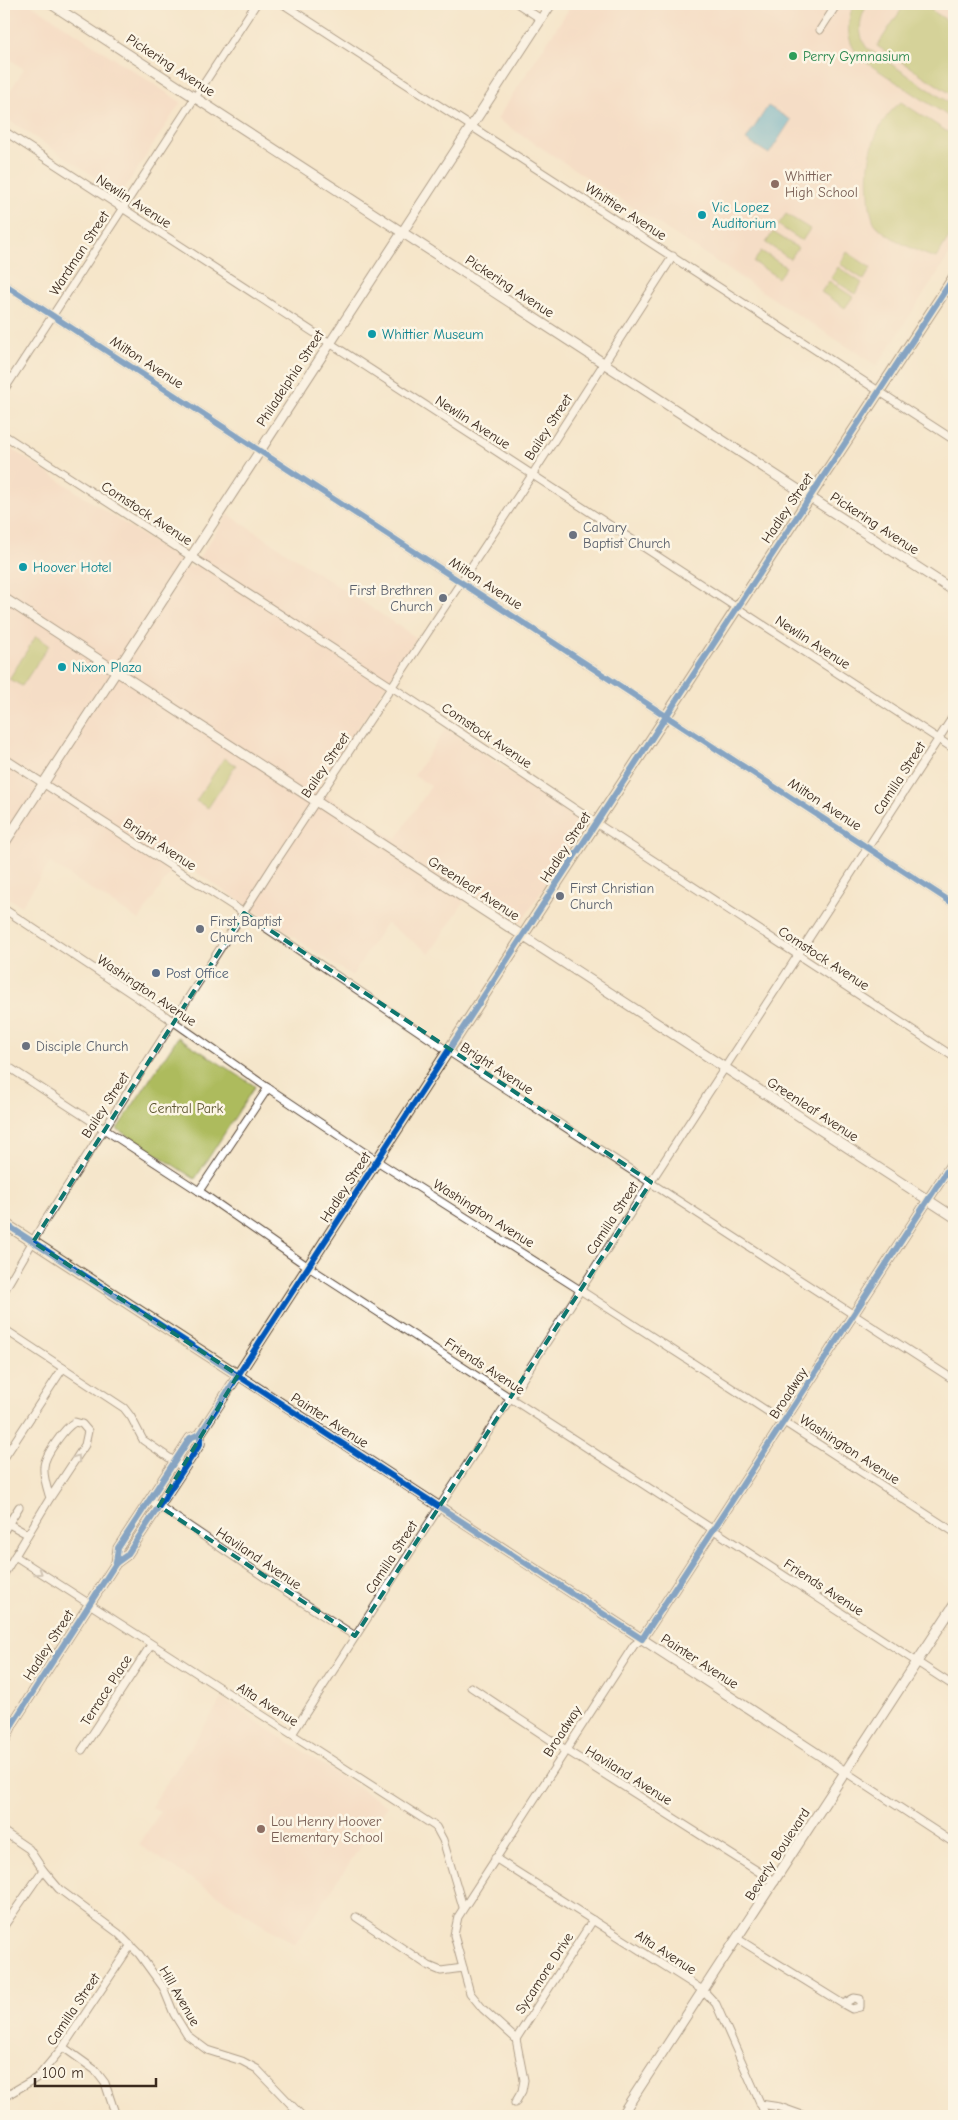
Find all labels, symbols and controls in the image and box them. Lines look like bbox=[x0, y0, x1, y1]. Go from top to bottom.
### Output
street label: Pickering Avenue bbox=[123, 30, 218, 100]
place label: Perry Gymnasium bbox=[803, 48, 910, 65]
marker: Perry Gymnasium bbox=[787, 50, 799, 62]
place label: Whittier High School bbox=[785, 168, 858, 201]
street label: Newlin Avenue bbox=[93, 171, 174, 232]
marker: Whittier High School bbox=[769, 178, 781, 190]
street label: Whittier Avenue bbox=[582, 179, 670, 244]
place label: Vic Lopez Auditorium bbox=[712, 199, 776, 232]
street label: Wardman Street bbox=[46, 207, 114, 299]
marker: Vic Lopez Auditorium bbox=[696, 209, 708, 221]
street label: Pickering Avenue bbox=[462, 251, 557, 321]
street label: Philadelphia Street bbox=[253, 326, 328, 430]
place label: Whittier Museum bbox=[382, 326, 484, 343]
marker: Whittier Museum bbox=[366, 328, 378, 340]
street label: Milton Avenue bbox=[107, 332, 187, 392]
street label: Bailey Street bbox=[521, 390, 577, 463]
street label: Newlin Avenue bbox=[432, 392, 513, 453]
street label: Hadley Street bbox=[758, 469, 818, 547]
street label: Comstock Avenue bbox=[98, 478, 195, 549]
street label: Pickering Avenue bbox=[827, 488, 922, 558]
place label: Calvary Baptist Church bbox=[583, 519, 671, 552]
marker: Calvary Baptist Church bbox=[567, 529, 579, 541]
street label: Milton Avenue bbox=[446, 553, 526, 613]
place label: Hoover Hotel bbox=[33, 559, 112, 576]
marker: Hoover Hotel bbox=[17, 561, 29, 573]
place label: First Brethren Church bbox=[349, 582, 433, 615]
marker: First Brethren Church bbox=[437, 592, 449, 604]
street label: Newlin Avenue bbox=[772, 612, 853, 673]
place label: Nixon Plaza bbox=[72, 659, 142, 676]
marker: Nixon Plaza bbox=[56, 661, 68, 673]
street label: Comstock Avenue bbox=[438, 699, 535, 772]
street label: Bailey Street bbox=[297, 729, 354, 801]
street label: Camilla Street bbox=[870, 738, 930, 818]
street label: Milton Avenue bbox=[785, 774, 865, 834]
street label: Hadley Street bbox=[536, 808, 595, 886]
street label: Bright Avenue bbox=[120, 815, 199, 874]
street label: Greenleaf Avenue bbox=[425, 853, 523, 924]
place label: First Christian Church bbox=[570, 880, 654, 913]
marker: First Christian Church bbox=[554, 890, 566, 902]
place label: First Baptist Church bbox=[210, 913, 283, 946]
marker: First Baptist Church bbox=[194, 923, 206, 935]
street label: Comstock Avenue bbox=[775, 923, 872, 994]
street label: Washington Avenue bbox=[94, 951, 200, 1030]
place label: Post Office bbox=[166, 965, 229, 982]
marker: Post Office bbox=[150, 967, 162, 979]
place label: Disciple Church bbox=[36, 1038, 129, 1055]
street label: Bright Avenue bbox=[457, 1039, 536, 1098]
marker: Disciple Church bbox=[20, 1040, 32, 1052]
street label: Bailey Street bbox=[78, 1068, 134, 1141]
street label: Greenleaf Avenue bbox=[764, 1074, 862, 1145]
park label: Central Park bbox=[149, 1100, 223, 1117]
street label: Hadley Street bbox=[316, 1148, 375, 1226]
street label: Washington Avenue bbox=[430, 1175, 537, 1251]
street label: Camilla Street bbox=[583, 1178, 643, 1258]
street label: Friends Avenue bbox=[441, 1334, 528, 1399]
street label: Broadway bbox=[766, 1364, 812, 1422]
street label: Painter Avenue bbox=[288, 1389, 372, 1452]
street label: Washington Avenue bbox=[796, 1411, 903, 1488]
one-way arrow bbox=[71, 1454, 80, 1463]
street label: Camilla Street bbox=[362, 1517, 422, 1597]
street label: Haviland Avenue bbox=[213, 1524, 305, 1593]
street label: Friends Avenue bbox=[780, 1555, 867, 1620]
one-way arrow bbox=[34, 1565, 43, 1575]
street label: Hadley Street bbox=[19, 1606, 78, 1684]
street label: Painter Avenue bbox=[658, 1630, 742, 1693]
street label: Terrace Place bbox=[77, 1651, 136, 1729]
street label: Alta Avenue bbox=[234, 1679, 302, 1730]
street label: Broadway bbox=[540, 1702, 586, 1760]
street label: Haviland Avenue bbox=[582, 1742, 675, 1809]
street label: Beverly Boulevard bbox=[741, 1805, 814, 1904]
place label: Lou Henry Hoover Elementary School bbox=[271, 1813, 383, 1846]
marker: Lou Henry Hoover Elementary School bbox=[255, 1823, 267, 1835]
street label: Alta Avenue bbox=[632, 1926, 699, 1978]
street label: Sycamore Drive bbox=[512, 1929, 577, 2017]
street label: Hill Avenue bbox=[156, 1963, 204, 2029]
street label: Camilla Street bbox=[43, 1969, 104, 2049]
scale bar bbox=[35, 2055, 156, 2087]
text: 100 m bbox=[42, 2064, 84, 2082]

